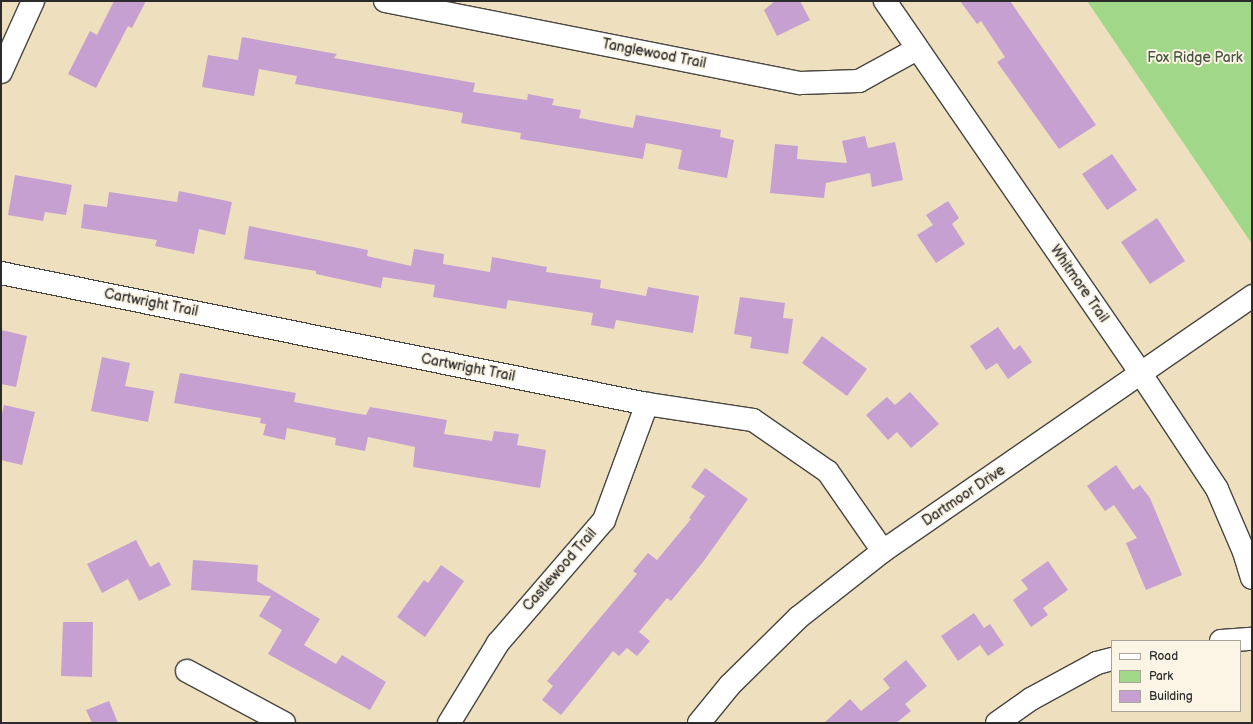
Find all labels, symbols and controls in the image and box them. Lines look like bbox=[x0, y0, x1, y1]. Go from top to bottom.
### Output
street label: Tanglewood Trail bbox=[600, 36, 708, 72]
park label: Fox Ridge Park bbox=[1147, 50, 1243, 66]
street label: Whitmore Trail bbox=[1046, 242, 1112, 326]
street label: Cartwright Trail bbox=[102, 286, 200, 320]
street label: Cartwright Trail bbox=[419, 351, 517, 385]
street label: Dartmoor Drive bbox=[919, 462, 1009, 530]
street label: Castlewood Trail bbox=[519, 525, 601, 615]
legend bbox=[1111, 640, 1241, 712]
text: Road bbox=[1149, 649, 1178, 664]
text: Park bbox=[1149, 669, 1173, 684]
text: Building bbox=[1149, 689, 1193, 704]

